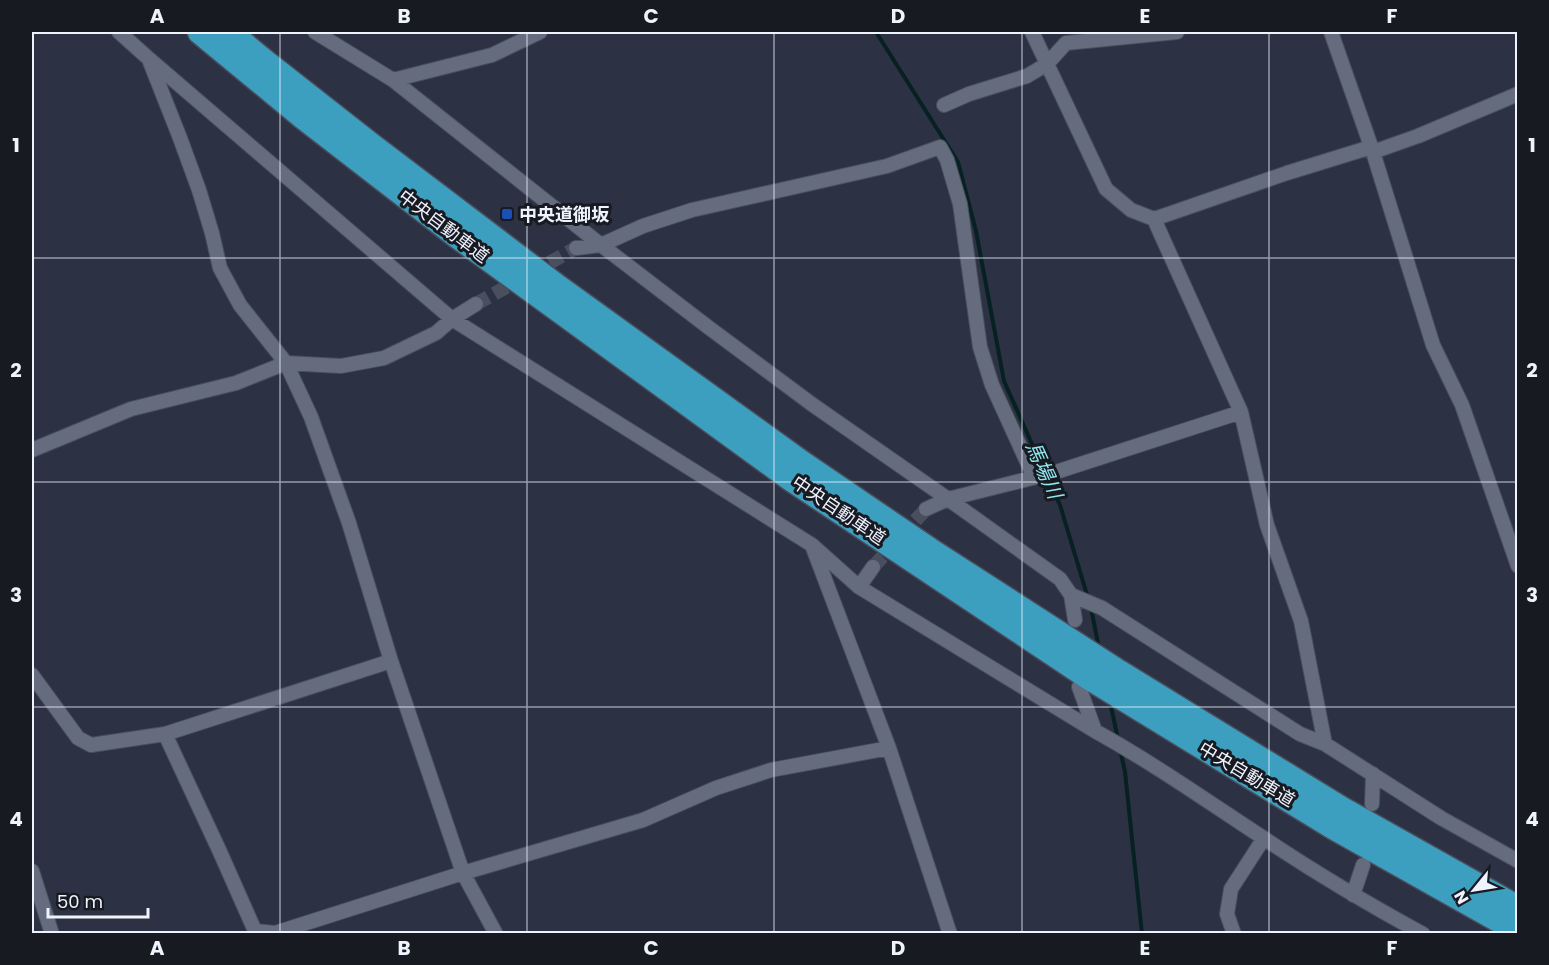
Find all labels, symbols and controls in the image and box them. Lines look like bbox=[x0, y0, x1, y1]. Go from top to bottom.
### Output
text: A bbox=[150, 2, 165, 30]
text: B bbox=[397, 2, 411, 30]
text: C bbox=[643, 2, 659, 30]
text: D bbox=[891, 2, 905, 30]
text: E bbox=[1140, 2, 1150, 30]
text: F bbox=[1387, 2, 1398, 30]
text: 1 bbox=[12, 131, 20, 159]
text: 1 bbox=[1528, 131, 1536, 159]
street label: 中央自動車道 bbox=[393, 184, 495, 268]
place label: 中央道御坂 bbox=[519, 202, 610, 227]
marker: 中央道御坂 bbox=[500, 207, 514, 221]
text: 2 bbox=[10, 356, 22, 384]
text: 2 bbox=[1526, 356, 1538, 384]
water label: 馬場川 bbox=[1019, 437, 1070, 505]
street label: 中央自動車道 bbox=[787, 469, 891, 551]
text: 3 bbox=[10, 581, 22, 609]
text: 3 bbox=[1526, 581, 1538, 609]
street label: 中央自動車道 bbox=[1194, 735, 1300, 813]
text: 4 bbox=[9, 805, 23, 833]
text: 4 bbox=[1525, 805, 1539, 833]
north arrow bbox=[1444, 860, 1504, 920]
scale bar bbox=[48, 881, 148, 919]
text: N bbox=[1448, 886, 1474, 908]
text: 50 m bbox=[57, 889, 103, 914]
text: A bbox=[150, 934, 165, 962]
text: B bbox=[397, 934, 411, 962]
text: C bbox=[643, 934, 659, 962]
text: D bbox=[891, 934, 905, 962]
text: E bbox=[1140, 934, 1150, 962]
text: F bbox=[1387, 934, 1398, 962]

